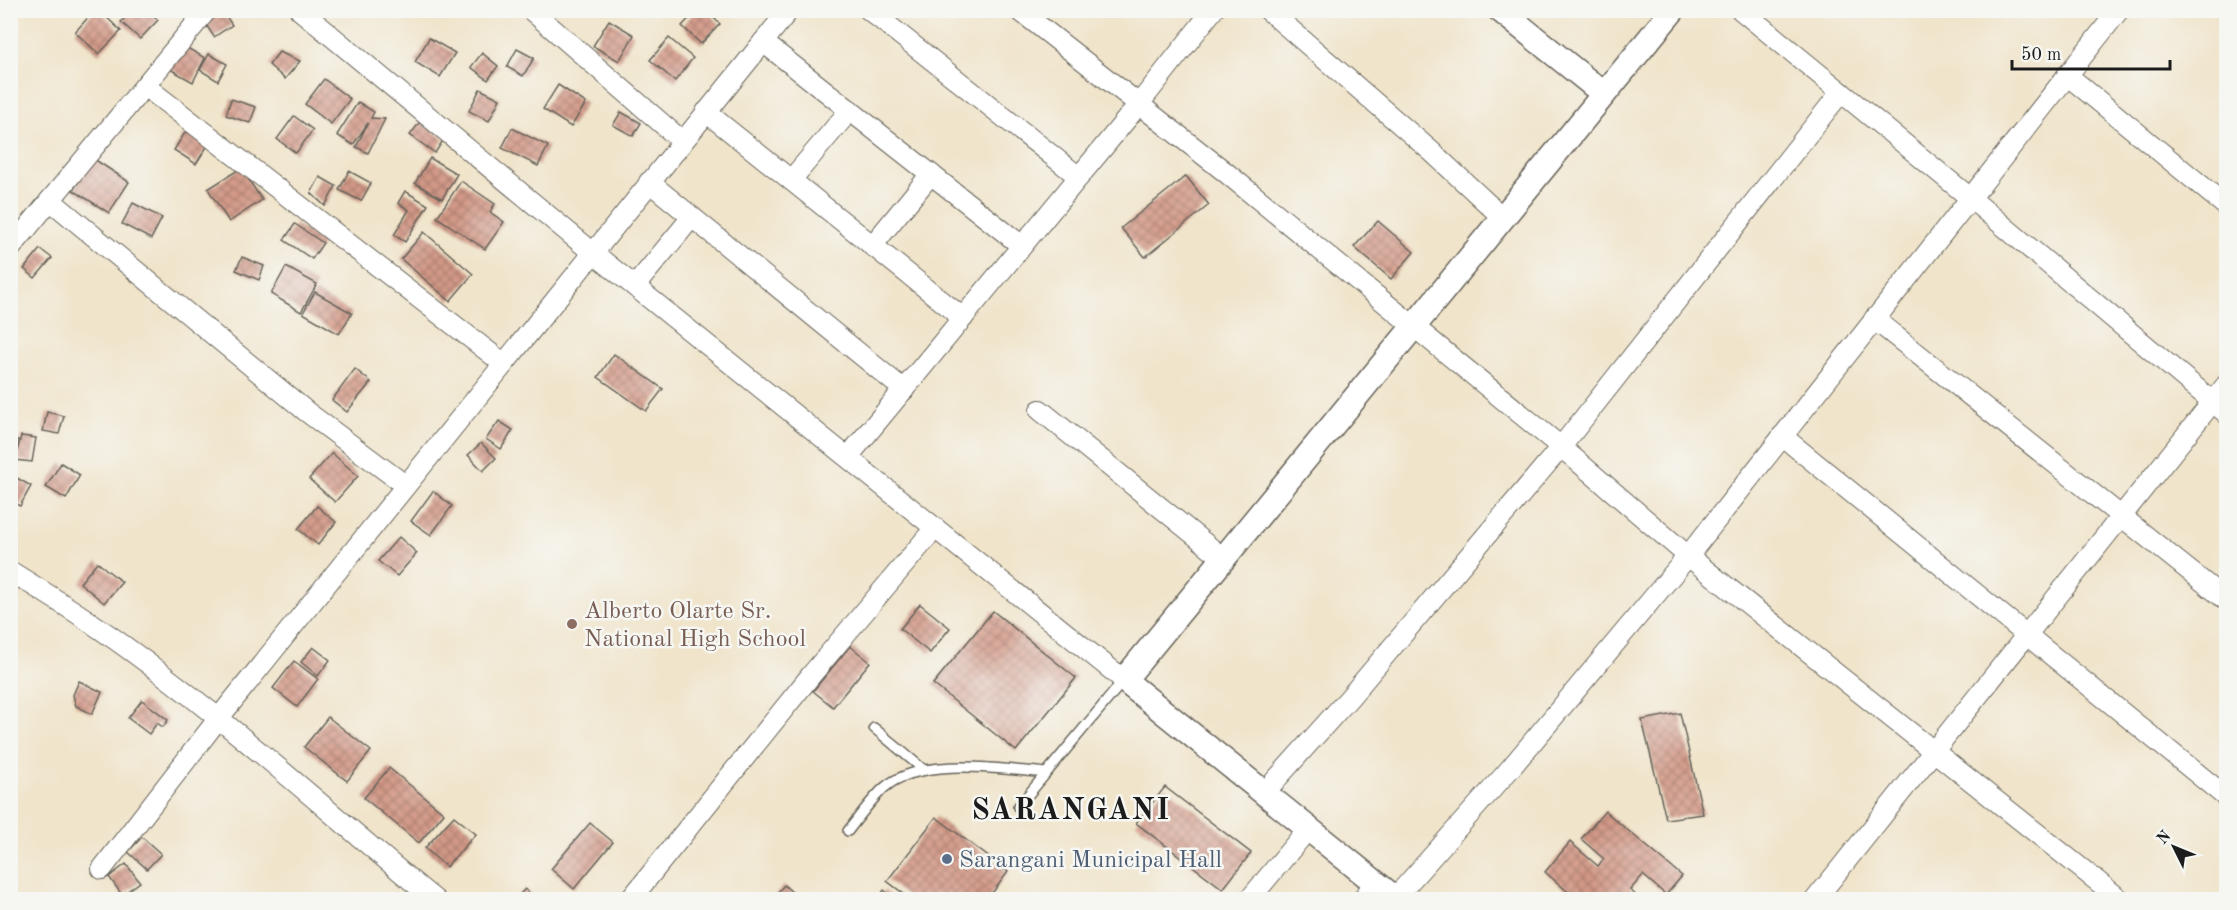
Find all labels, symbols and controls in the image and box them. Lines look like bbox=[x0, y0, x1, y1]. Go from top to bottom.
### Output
scale bar bbox=[2012, 33, 2170, 71]
text: 50 m bbox=[2021, 46, 2061, 64]
place label: Alberto Olarte Sr. National High School bbox=[584, 600, 806, 652]
marker: Alberto Olarte Sr. National High School bbox=[565, 617, 579, 631]
district label: SARANGANI bbox=[971, 796, 1171, 826]
north arrow bbox=[2144, 817, 2204, 877]
text: N bbox=[2154, 828, 2175, 848]
place label: Sarangani Municipal Hall bbox=[959, 849, 1222, 873]
marker: Sarangani Municipal Hall bbox=[940, 852, 954, 866]

